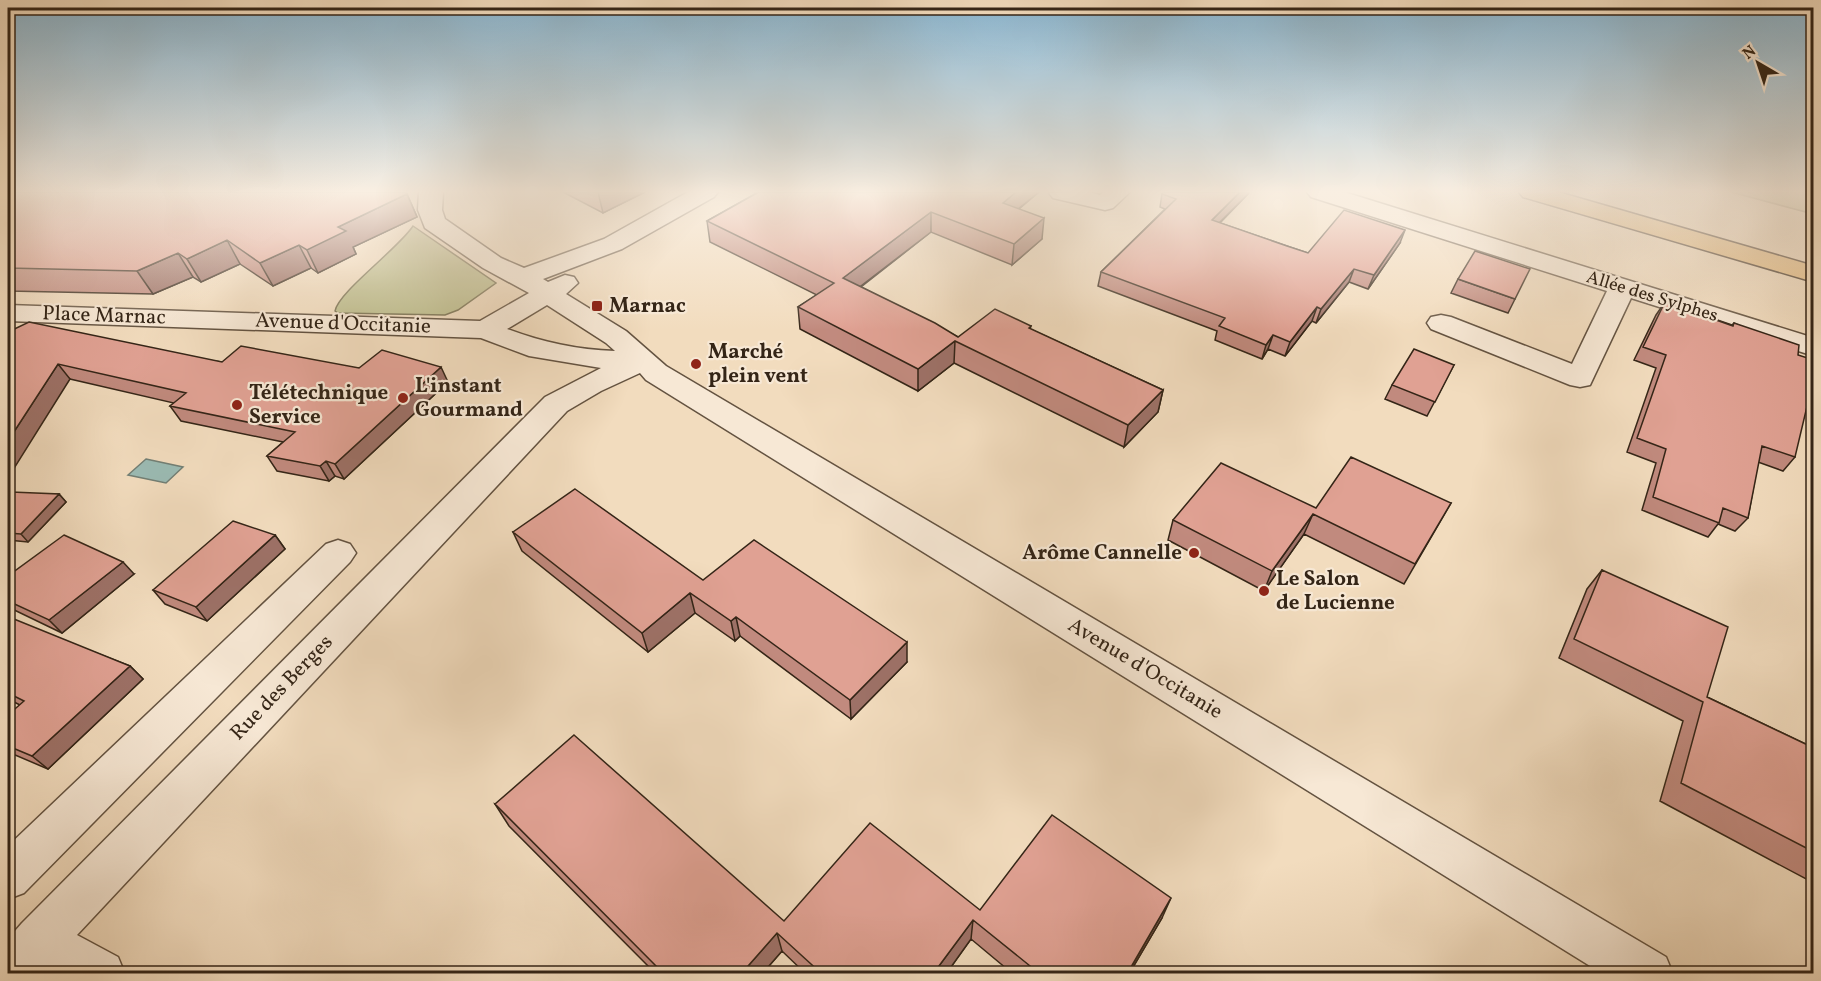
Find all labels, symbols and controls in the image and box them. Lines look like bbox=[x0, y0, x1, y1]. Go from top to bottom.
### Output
north arrow bbox=[1728, 33, 1788, 93]
text: N bbox=[1738, 40, 1762, 65]
street label: Allée des Sylphes bbox=[1583, 265, 1721, 329]
place label: Marnac bbox=[609, 292, 686, 321]
street label: Place Marnac bbox=[42, 299, 166, 333]
marker: Marnac bbox=[590, 299, 604, 313]
street label: Avenue d'Occitanie bbox=[255, 306, 431, 342]
place label: Marché plein vent bbox=[708, 338, 808, 391]
marker: Marché plein vent bbox=[689, 357, 703, 371]
place label: L'instant Gourmand bbox=[415, 372, 523, 425]
place label: Télétechnique Service bbox=[249, 379, 388, 432]
marker: L'instant Gourmand bbox=[396, 391, 410, 405]
marker: Télétechnique Service bbox=[230, 398, 244, 412]
place label: Arôme Cannelle bbox=[1022, 539, 1182, 568]
marker: Arôme Cannelle bbox=[1187, 546, 1201, 560]
place label: Le Salon de Lucienne bbox=[1276, 565, 1395, 618]
marker: Le Salon de Lucienne bbox=[1257, 584, 1271, 598]
street label: Avenue d'Occitanie bbox=[1062, 611, 1228, 727]
street label: Rue des Berges bbox=[224, 629, 340, 747]

